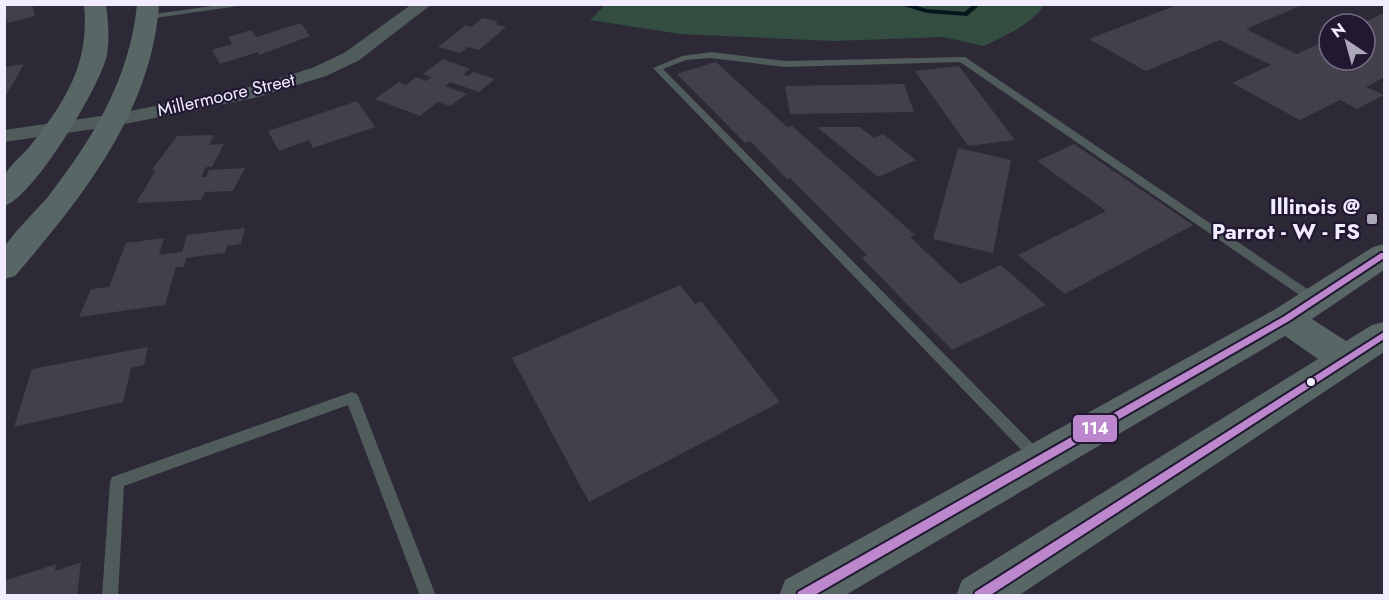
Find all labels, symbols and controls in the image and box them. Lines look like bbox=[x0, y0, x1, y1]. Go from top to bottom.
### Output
north arrow bbox=[1317, 12, 1377, 72]
text: N bbox=[1327, 17, 1350, 43]
street label: Millermoore Street bbox=[155, 66, 298, 123]
place label: Illinois @ Parrot - W - FS bbox=[1212, 190, 1360, 247]
marker: Illinois @ Parrot - W - FS bbox=[1365, 212, 1379, 226]
unlabelled marker bbox=[1305, 376, 1317, 388]
line badge: 114 bbox=[1072, 414, 1118, 443]
text: 114 bbox=[1081, 417, 1109, 440]

